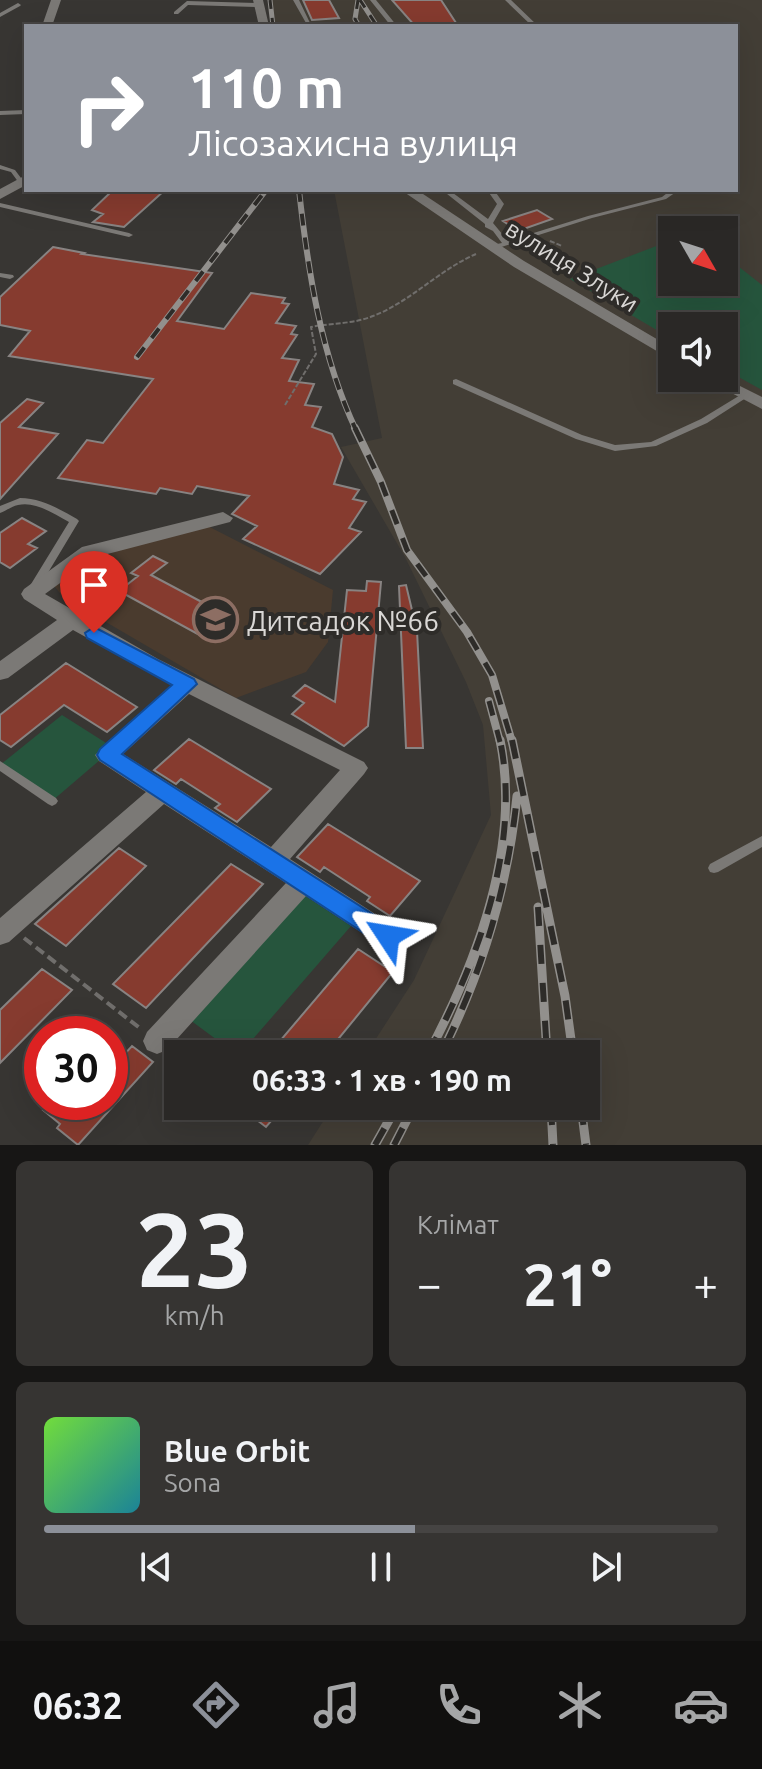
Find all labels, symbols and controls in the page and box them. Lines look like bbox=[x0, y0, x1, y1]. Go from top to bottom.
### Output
icon: right bbox=[56, 56, 160, 160]
text: 110 m bbox=[188, 56, 344, 119]
text: Лісозахисна вулиця bbox=[188, 122, 518, 163]
street label: вулиця Злуки bbox=[501, 215, 643, 317]
north arrow bbox=[658, 216, 738, 296]
map controls bbox=[658, 216, 738, 392]
button: sound bbox=[658, 312, 738, 392]
pin bbox=[60, 551, 128, 633]
icon: arrive bbox=[72, 563, 116, 607]
school or university icon: Дитсадок №66 bbox=[192, 596, 240, 644]
place label: Дитсадок №66 bbox=[247, 605, 439, 636]
position arrow bbox=[346, 894, 430, 978]
speed limit sign: 30 bbox=[24, 1016, 128, 1120]
text: 06:33 · 1 хв · 190 m bbox=[252, 1063, 512, 1097]
text: 23 bbox=[136, 1190, 253, 1307]
text: Клімат bbox=[417, 1210, 499, 1239]
text: 21° bbox=[523, 1250, 612, 1317]
text: − bbox=[417, 1259, 442, 1308]
text: + bbox=[693, 1259, 718, 1308]
text: km/h bbox=[164, 1301, 225, 1330]
text: Blue Orbit bbox=[164, 1434, 310, 1468]
text: Sona bbox=[164, 1468, 221, 1497]
icon: previous bbox=[134, 1545, 178, 1589]
icon: pause bbox=[359, 1545, 403, 1589]
icon: next bbox=[584, 1545, 628, 1589]
icon: directions bbox=[188, 1677, 244, 1733]
icon: music bbox=[309, 1677, 365, 1733]
icon: phone bbox=[431, 1677, 487, 1733]
icon: climate bbox=[552, 1677, 608, 1733]
icon: car bbox=[673, 1677, 729, 1733]
text: 06:32 bbox=[33, 1685, 123, 1726]

